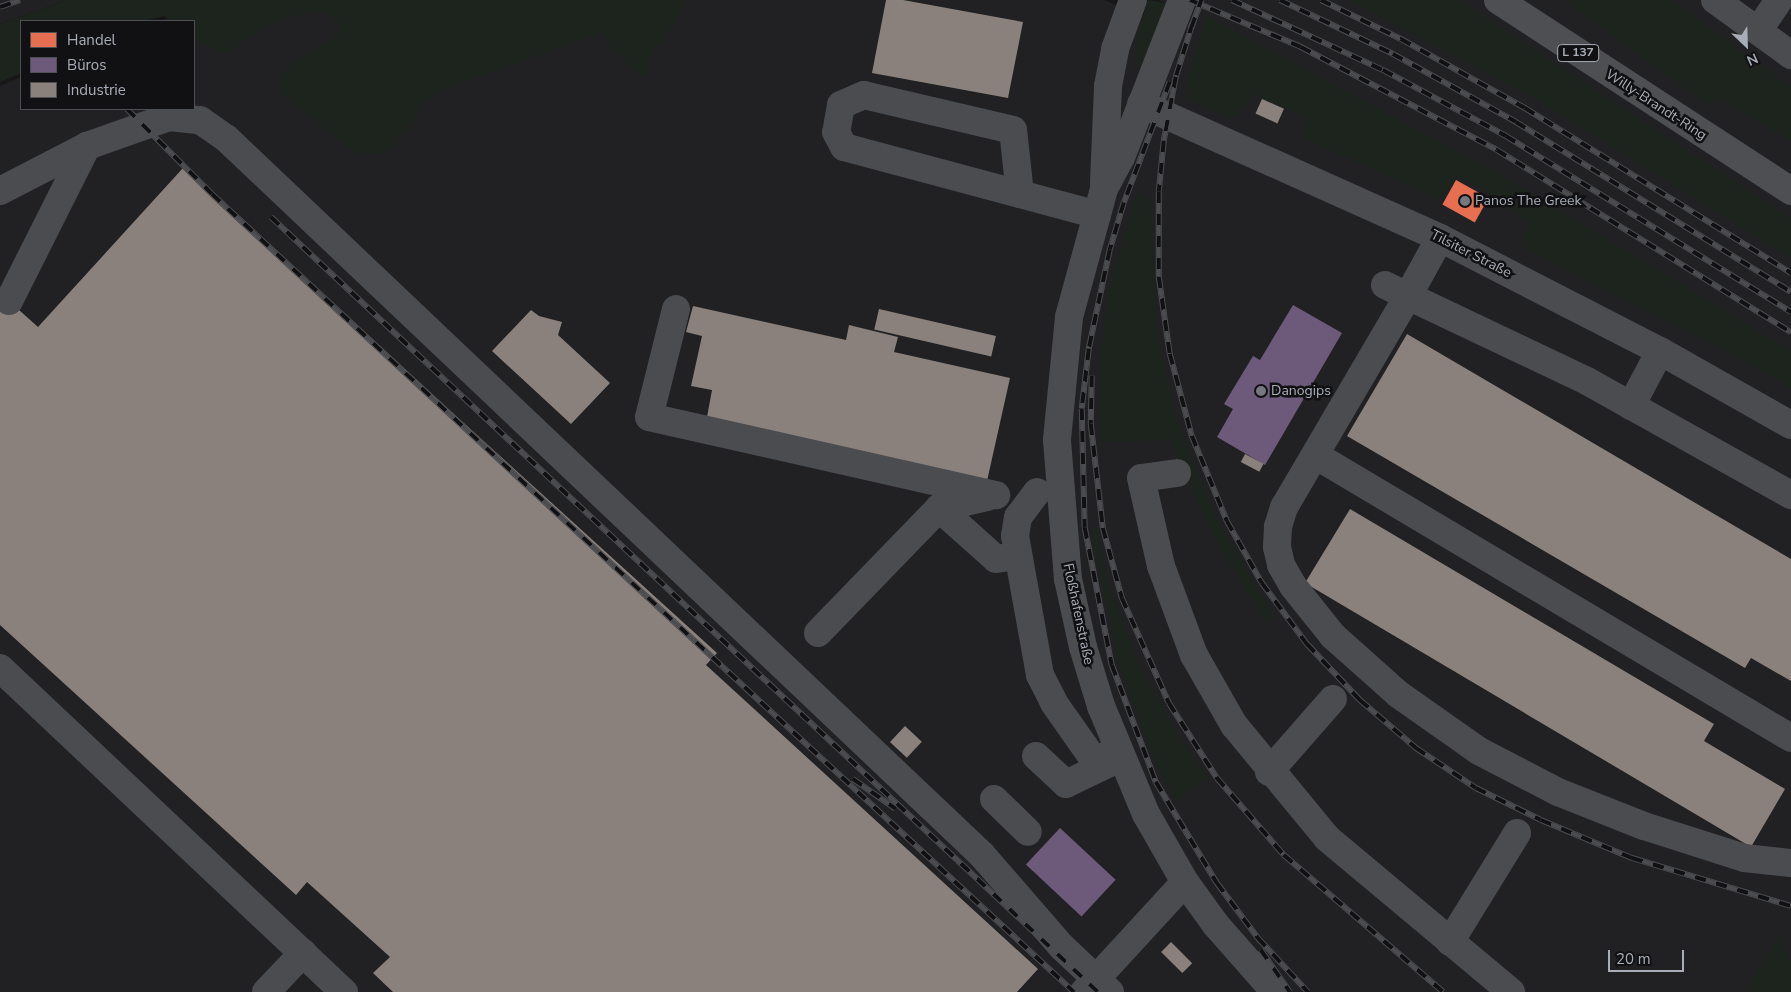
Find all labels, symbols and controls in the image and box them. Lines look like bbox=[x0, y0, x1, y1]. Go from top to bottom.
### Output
legend bbox=[20, 20, 195, 110]
north arrow bbox=[1721, 20, 1771, 70]
text: Handel bbox=[67, 30, 116, 50]
road number: L 137 bbox=[1557, 44, 1599, 62]
text: N bbox=[1744, 48, 1761, 70]
text: Büros bbox=[67, 55, 106, 75]
street label: Willy-Brandt-Ring bbox=[1602, 66, 1710, 144]
text: Industrie bbox=[67, 80, 126, 100]
place label: Panos The Greek bbox=[1475, 193, 1581, 209]
marker: Panos The Greek bbox=[1459, 195, 1471, 207]
street label: Tilsiter Straße bbox=[1428, 226, 1514, 282]
place label: Danogips bbox=[1271, 383, 1331, 399]
marker: Danogips bbox=[1255, 385, 1267, 397]
street label: Floßhafenstraße bbox=[1059, 562, 1097, 666]
scale bar bbox=[1611, 940, 1687, 972]
text: 20 m bbox=[1616, 949, 1651, 969]

